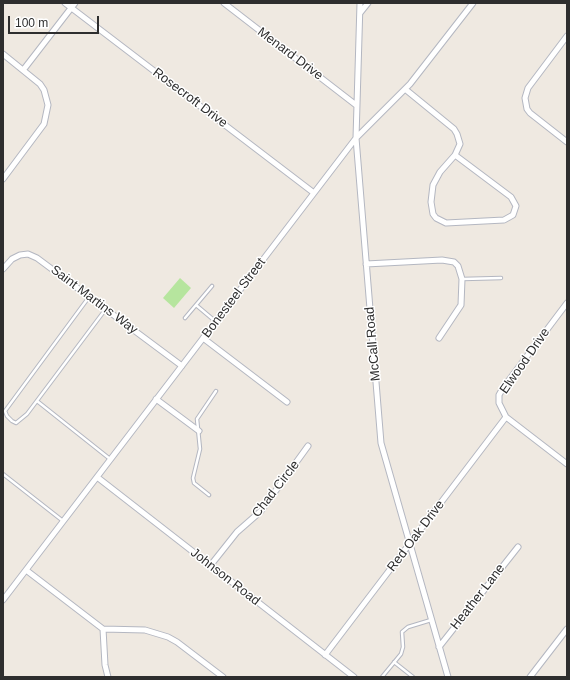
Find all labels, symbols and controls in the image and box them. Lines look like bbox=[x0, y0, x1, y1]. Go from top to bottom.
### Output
scale bar bbox=[10, 8, 101, 34]
text: 100 m bbox=[15, 16, 48, 30]
street label: Menard Drive bbox=[254, 24, 326, 84]
street label: Rosecroft Drive bbox=[150, 65, 230, 131]
street label: Bonesteel Street bbox=[199, 255, 269, 341]
street label: Saint Martins Way bbox=[47, 262, 141, 338]
street label: McCall Road bbox=[362, 306, 384, 382]
street label: Elwood Drive bbox=[497, 325, 553, 397]
street label: Chad Circle bbox=[249, 457, 303, 521]
street label: Red Oak Drive bbox=[384, 497, 448, 575]
street label: Johnson Road bbox=[187, 545, 263, 609]
street label: Heather Lane bbox=[448, 561, 508, 633]

